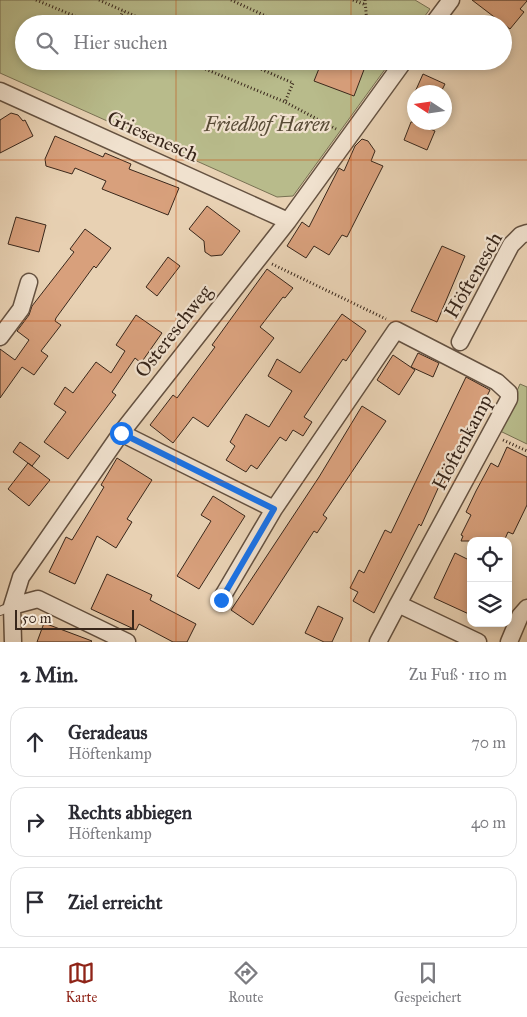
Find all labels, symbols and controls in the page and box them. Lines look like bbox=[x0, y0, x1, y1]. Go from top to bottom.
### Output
search box bbox=[15, 15, 512, 70]
icon: search bbox=[33, 29, 61, 57]
text: Hier suchen bbox=[73, 31, 167, 54]
north arrow bbox=[407, 85, 452, 130]
street label: Griesenesch bbox=[104, 105, 202, 167]
park label: Friedhof Haren bbox=[203, 112, 330, 136]
street label: Höftenesch bbox=[439, 228, 507, 322]
street label: Ostereschweg bbox=[129, 279, 218, 383]
street label: Höftenkamp bbox=[427, 390, 497, 494]
route start bbox=[110, 422, 133, 445]
map controls bbox=[467, 537, 512, 627]
button: locate bbox=[467, 537, 512, 582]
button: layers bbox=[467, 582, 512, 627]
route end bbox=[210, 589, 233, 612]
scale bar bbox=[15, 607, 134, 630]
text: 50 m bbox=[22, 610, 51, 627]
text: 2 Min. bbox=[20, 662, 78, 688]
text: Zu Fuß · 110 m bbox=[409, 665, 507, 684]
text: Geradeaus bbox=[68, 721, 147, 744]
icon: ahead bbox=[21, 728, 49, 756]
text: 70 m bbox=[471, 733, 506, 752]
text: Höftenkamp bbox=[68, 744, 152, 763]
text: Rechts abbiegen bbox=[68, 801, 192, 824]
icon: right bbox=[21, 808, 49, 836]
text: 40 m bbox=[471, 813, 506, 832]
text: Höftenkamp bbox=[68, 824, 152, 843]
icon: arrive bbox=[21, 888, 49, 916]
text: Ziel erreicht bbox=[68, 891, 162, 914]
tab: Karte bbox=[65, 959, 97, 1006]
tab: Route bbox=[228, 959, 263, 1006]
tab: Gespeichert bbox=[394, 959, 462, 1006]

